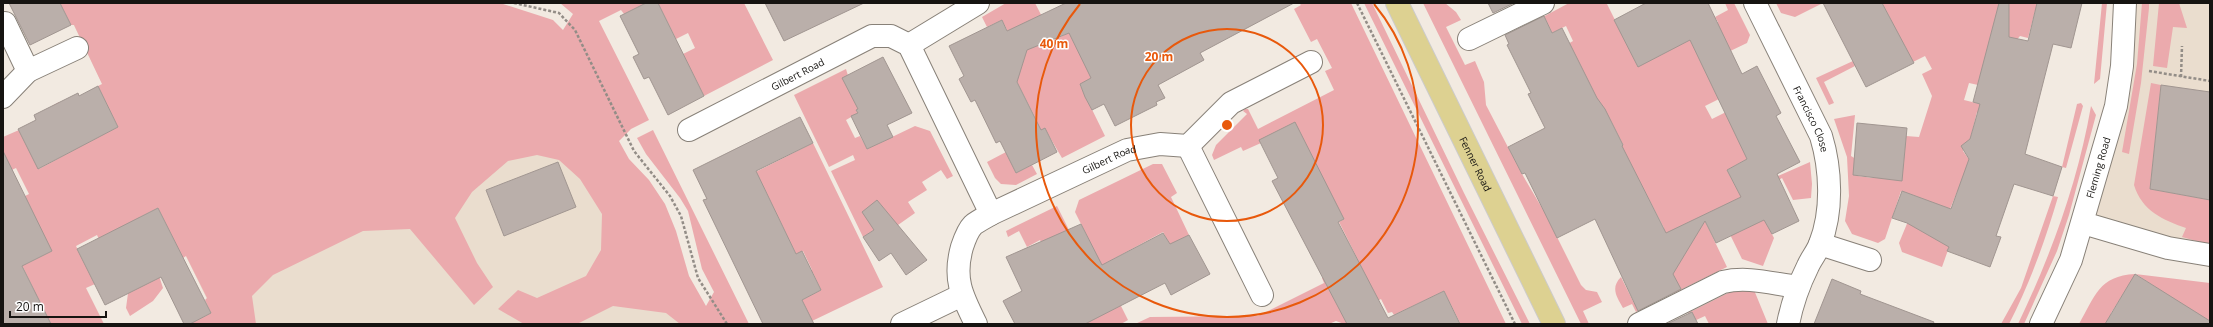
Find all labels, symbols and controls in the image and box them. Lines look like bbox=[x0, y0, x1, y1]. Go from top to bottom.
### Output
text: 40 m bbox=[1040, 35, 1068, 52]
text: 20 m bbox=[1145, 48, 1173, 65]
street label: Gilbert Road bbox=[768, 55, 827, 94]
street label: Francisco Close bbox=[1790, 83, 1832, 154]
centre of rings bbox=[1220, 118, 1234, 132]
street label: Fenner Road bbox=[1456, 134, 1495, 193]
street label: Fleming Road bbox=[2082, 135, 2114, 200]
street label: Gilbert Road bbox=[1080, 141, 1137, 177]
scale bar bbox=[10, 293, 106, 319]
text: 20 m bbox=[16, 298, 44, 315]

